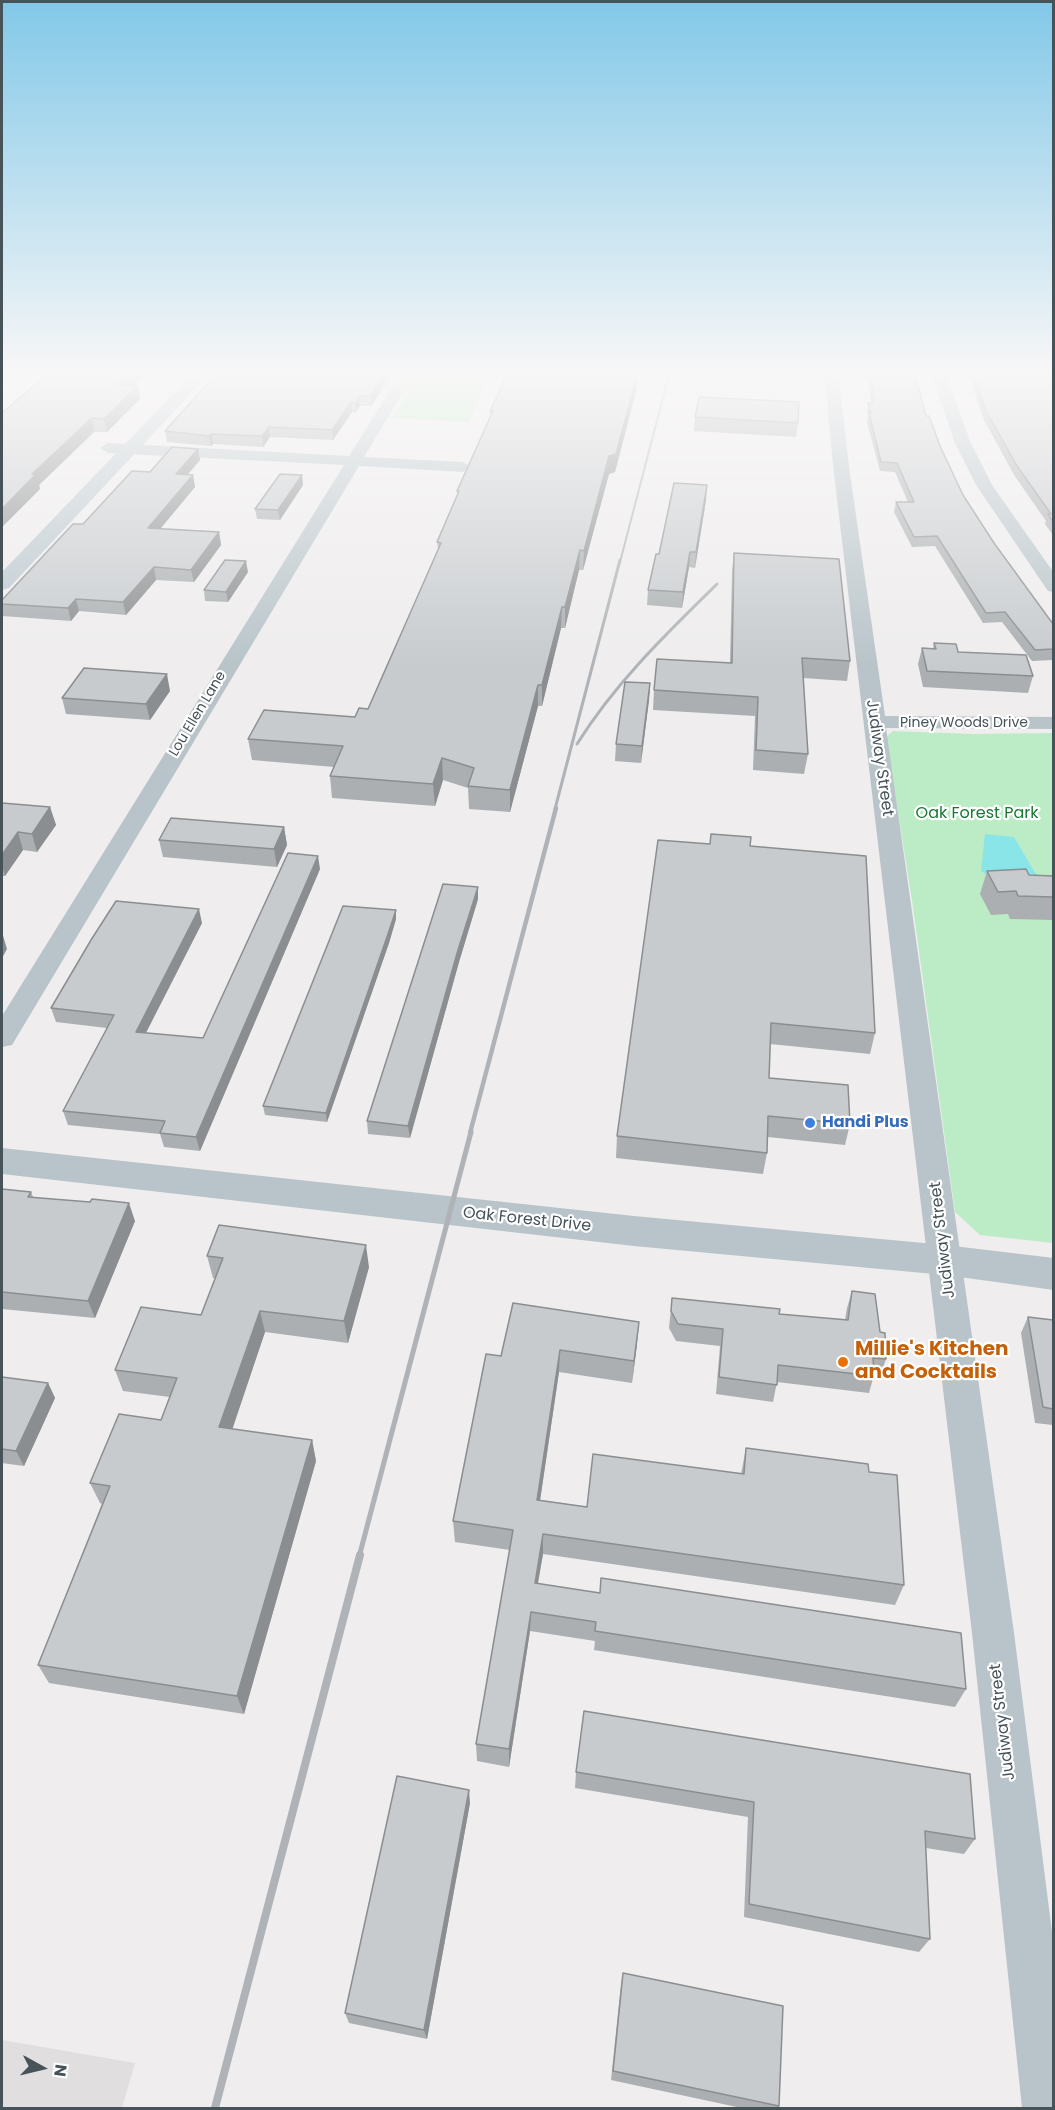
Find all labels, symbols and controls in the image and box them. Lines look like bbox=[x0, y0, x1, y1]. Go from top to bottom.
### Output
street label: Lou Ellen Lane bbox=[166, 668, 230, 760]
street label: Judiway Street bbox=[861, 698, 897, 818]
street label: Piney Woods Drive bbox=[900, 715, 1028, 731]
park label: Oak Forest Park bbox=[916, 804, 1038, 824]
place label: Handi Plus bbox=[822, 1113, 909, 1133]
marker: Handi Plus bbox=[803, 1116, 817, 1130]
street label: Judiway Street bbox=[926, 1181, 960, 1299]
street label: Oak Forest Drive bbox=[462, 1204, 592, 1236]
place label: Millie's Kitchen and Cocktails bbox=[855, 1338, 1008, 1385]
marker: Millie's Kitchen and Cocktails bbox=[836, 1355, 850, 1369]
street label: Judiway Street bbox=[986, 1663, 1020, 1781]
north arrow bbox=[12, 2038, 72, 2098]
text: N bbox=[48, 2063, 73, 2078]

